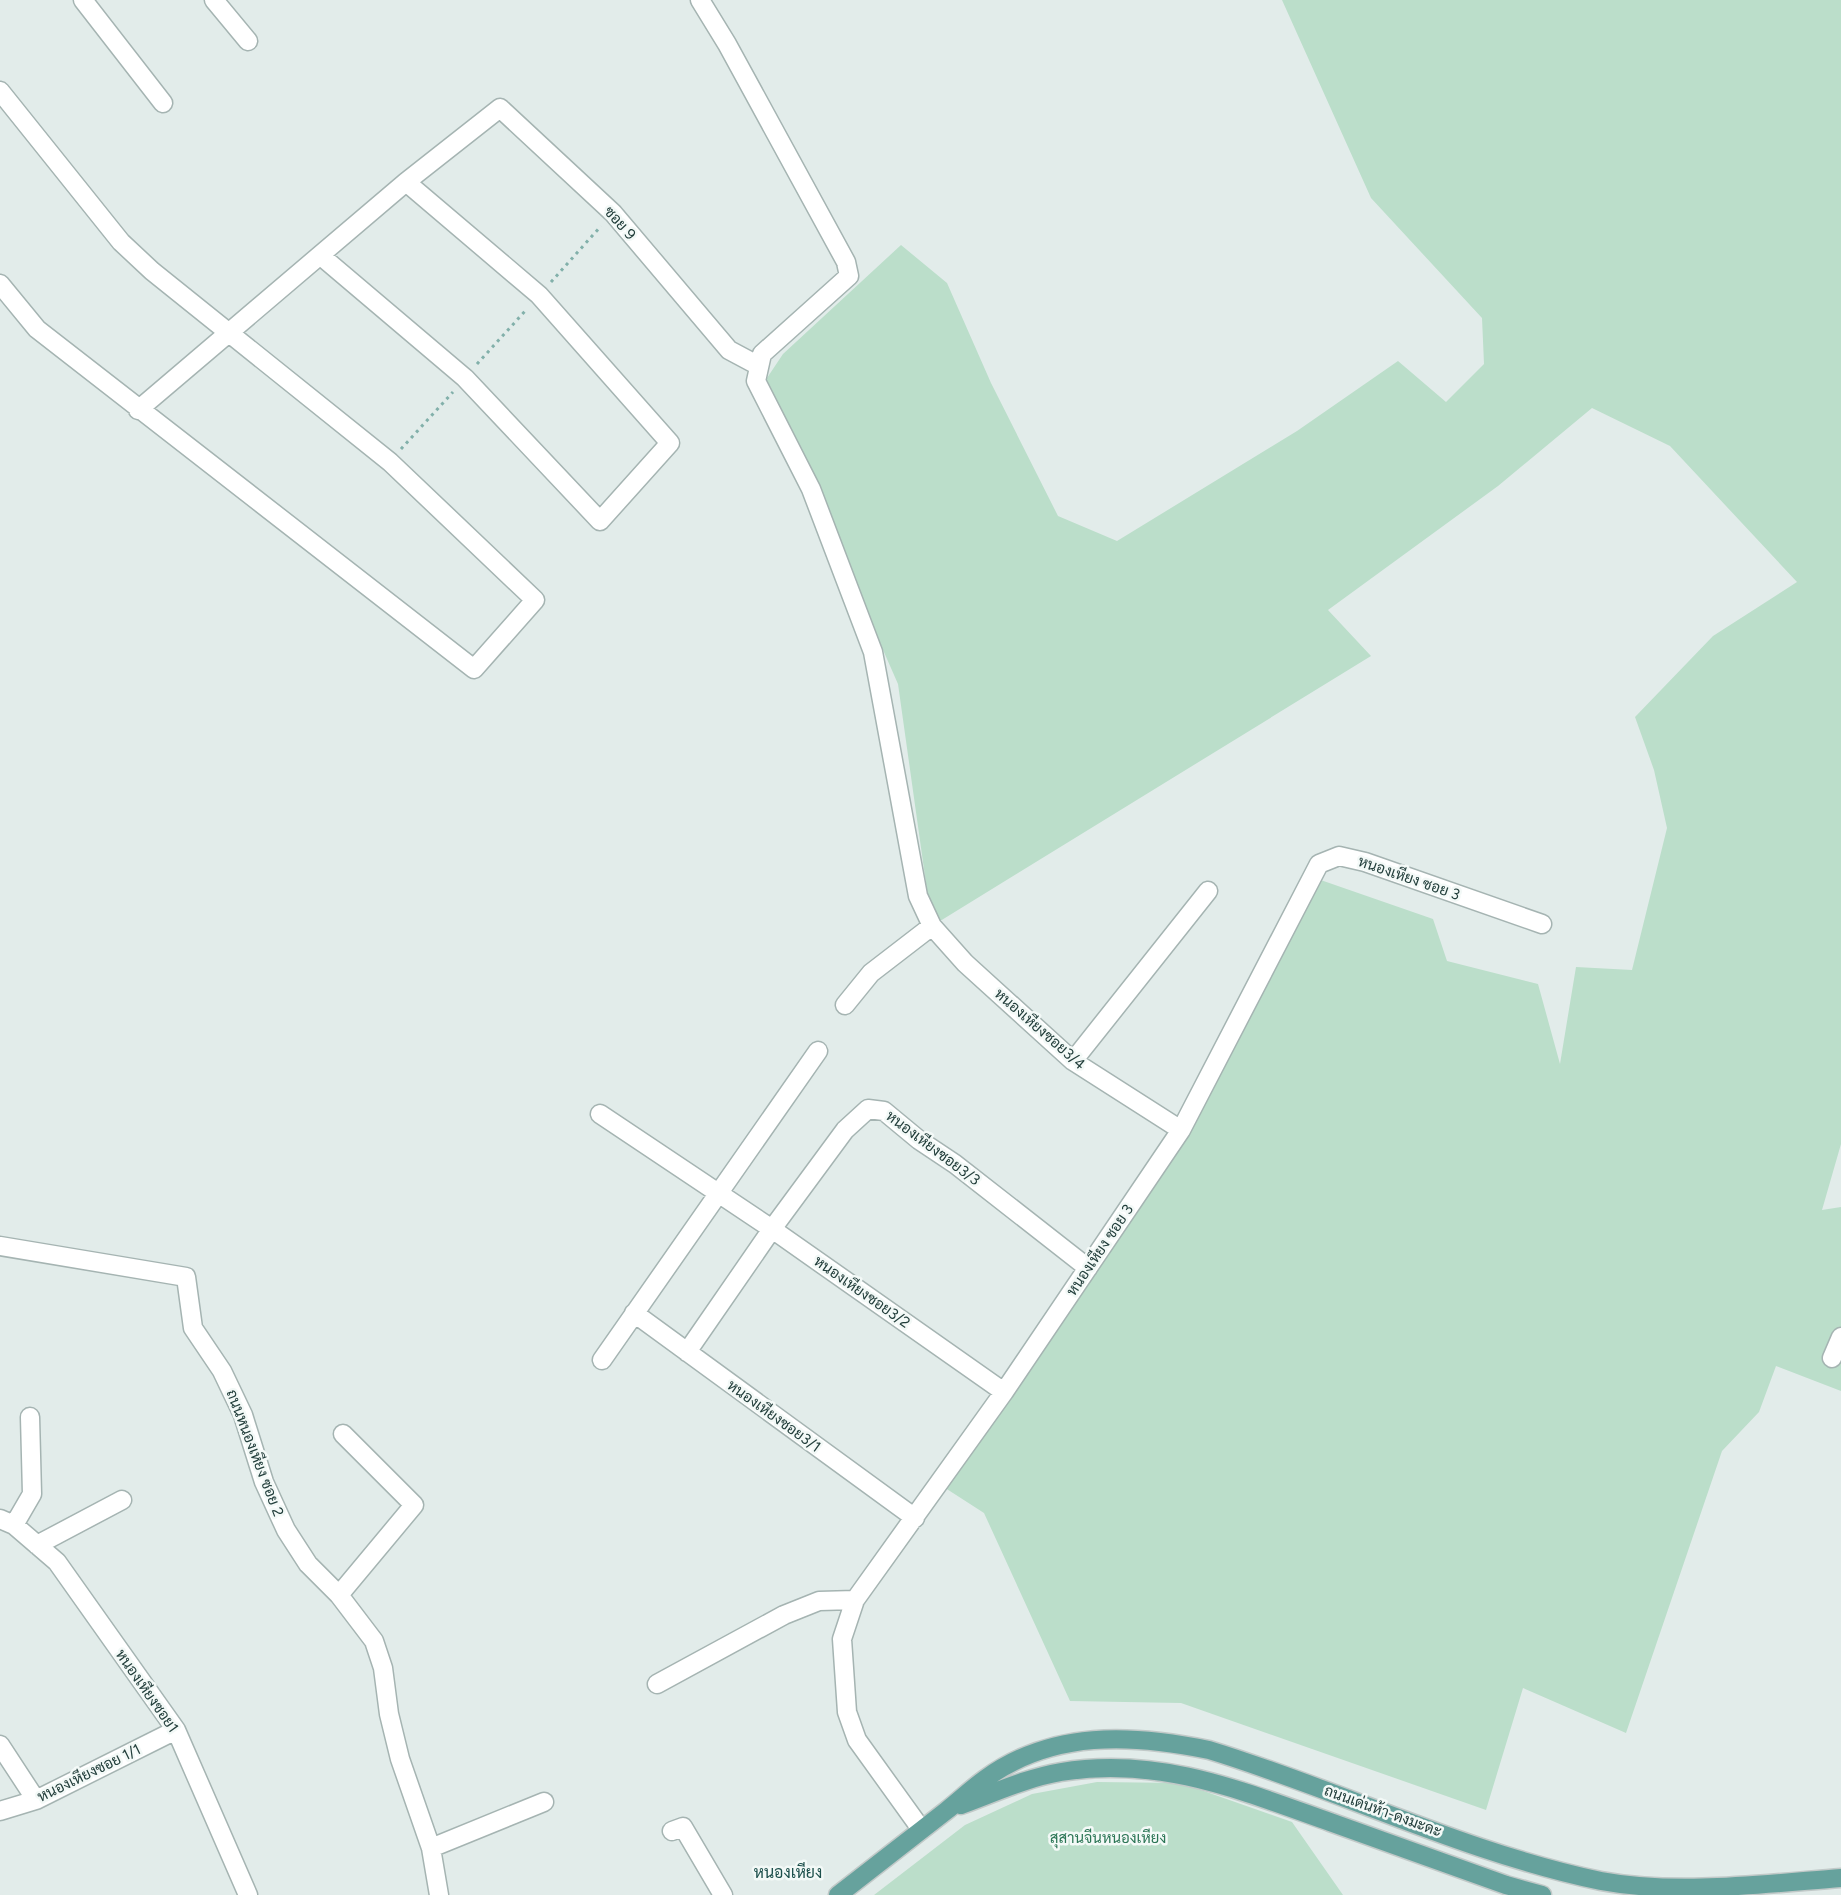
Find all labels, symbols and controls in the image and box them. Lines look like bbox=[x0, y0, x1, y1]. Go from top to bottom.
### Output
street label: ซอย 9 bbox=[600, 203, 640, 243]
street label: หนองเหียง ซอย 3 bbox=[1356, 851, 1463, 904]
street label: หนองเหียงซอย3/4 bbox=[991, 984, 1090, 1073]
street label: หนองเหียงซอย3/3 bbox=[882, 1106, 984, 1189]
street label: หนองเหียง ซอย 3 bbox=[1062, 1200, 1137, 1299]
street label: หนองเหียงซอย3/2 bbox=[810, 1251, 914, 1332]
street label: หนองเหียงซอย3/1 bbox=[724, 1375, 825, 1456]
street label: ถนนหนองเหียง ซอย 2 bbox=[222, 1387, 288, 1519]
street label: หนองเหียงซอย1 bbox=[112, 1645, 183, 1736]
street label: หนองเหียงซอย 1/1 bbox=[34, 1739, 144, 1806]
street label: ถนนเด่นห้า-ดงมะดะ bbox=[1322, 1780, 1445, 1841]
park label: สุสานจีนหนองเหียง bbox=[1050, 1828, 1166, 1849]
district label: หนองเหียง bbox=[754, 1861, 822, 1882]

